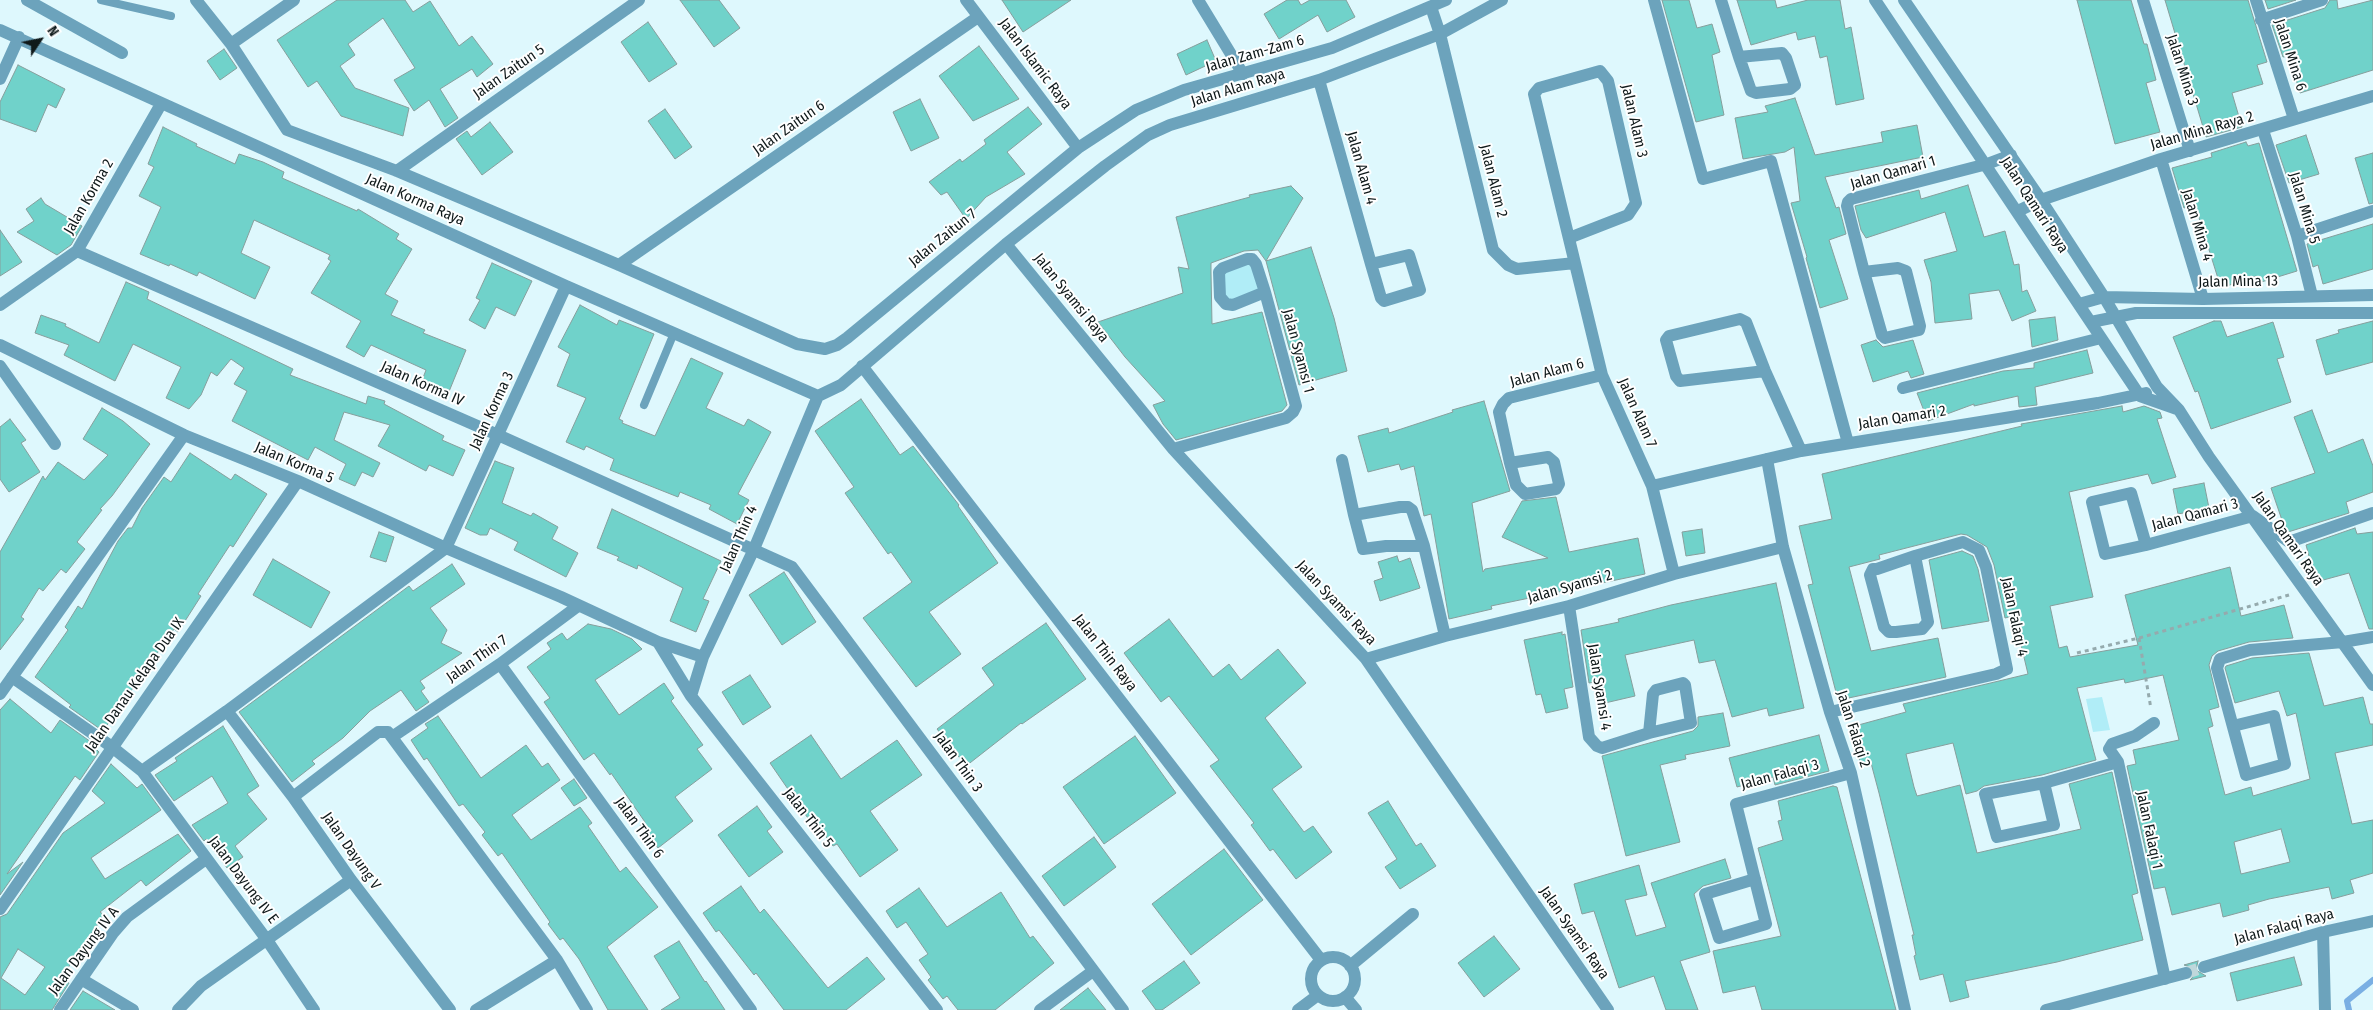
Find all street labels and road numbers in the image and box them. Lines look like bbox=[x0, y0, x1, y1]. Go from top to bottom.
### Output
street label: Jalan Islamic Raya bbox=[995, 15, 1075, 113]
street label: Jalan Mina 6 bbox=[2270, 17, 2310, 93]
street label: Jalan Zam-Zam 6 bbox=[1204, 31, 1306, 77]
street label: Jalan Mina 3 bbox=[2162, 32, 2202, 108]
street label: Jalan Zaitun 5 bbox=[470, 41, 548, 103]
street label: Jalan Alam Raya bbox=[1189, 65, 1287, 111]
street label: Jalan Alam 3 bbox=[1617, 82, 1651, 160]
street label: Jalan Zaitun 6 bbox=[750, 97, 828, 159]
street label: Jalan Mina Raya 2 bbox=[2148, 108, 2256, 154]
street label: Jalan Alam 4 bbox=[1342, 129, 1380, 207]
street label: Jalan Alam 2 bbox=[1475, 143, 1511, 219]
street label: Jalan Qamari 1 bbox=[1848, 152, 1938, 194]
street label: Jalan Qamari Raya bbox=[1996, 154, 2072, 256]
street label: Jalan Korma 2 bbox=[60, 156, 118, 238]
street label: Jalan Korma Raya bbox=[363, 170, 467, 230]
street label: Jalan Mina 5 bbox=[2285, 170, 2323, 246]
street label: Jalan Mina 4 bbox=[2178, 187, 2216, 263]
street label: Jalan Zaitun 7 bbox=[905, 205, 981, 271]
street label: Jalan Syamsi Raya bbox=[1030, 250, 1112, 346]
street label: Jalan Mina 13 bbox=[2198, 272, 2278, 292]
street label: Jalan Syamsi 1 bbox=[1278, 307, 1318, 395]
street label: Jalan Alam 6 bbox=[1508, 355, 1586, 391]
street label: Jalan Korma IV bbox=[378, 358, 466, 410]
street label: Jalan Korma 3 bbox=[466, 369, 518, 453]
street label: Jalan Alam 7 bbox=[1614, 375, 1660, 451]
street label: Jalan Qamari 2 bbox=[1857, 402, 1947, 434]
street label: Jalan Korma 5 bbox=[252, 438, 336, 488]
street label: Jalan Qamari Raya bbox=[2249, 488, 2327, 590]
street label: Jalan Qamari 3 bbox=[2150, 495, 2240, 535]
street label: Jalan Thin 4 bbox=[716, 503, 762, 575]
street label: Jalan Syamsi Raya bbox=[1292, 557, 1380, 649]
street label: Jalan Syamsi 2 bbox=[1526, 566, 1614, 608]
street label: Jalan Falaqi 4 bbox=[1997, 576, 2031, 658]
street label: Jalan Thin Raya bbox=[1069, 611, 1141, 695]
street label: Jalan Danau Kelapa Dua IX bbox=[82, 614, 188, 756]
street label: Jalan Thin 7 bbox=[443, 632, 511, 686]
street label: Jalan Syamsi 4 bbox=[1583, 642, 1615, 732]
street label: Jalan Falaqi 2 bbox=[1832, 688, 1874, 770]
street label: Jalan Thin 3 bbox=[930, 728, 986, 796]
street label: Jalan Falaqi 3 bbox=[1739, 756, 1821, 794]
street label: Jalan Thin 5 bbox=[779, 785, 837, 851]
street label: Jalan Falaqi 1 bbox=[2132, 789, 2166, 871]
street label: Jalan Thin 6 bbox=[611, 794, 667, 862]
street label: Jalan Dayung V bbox=[318, 809, 384, 893]
street label: Jalan Dayung IV E bbox=[204, 833, 282, 927]
street label: Jalan Syamsi Raya bbox=[1535, 883, 1613, 983]
street label: Jalan Dayung IV A bbox=[45, 903, 123, 999]
street label: Jalan Falaqi Raya bbox=[2232, 905, 2336, 949]

